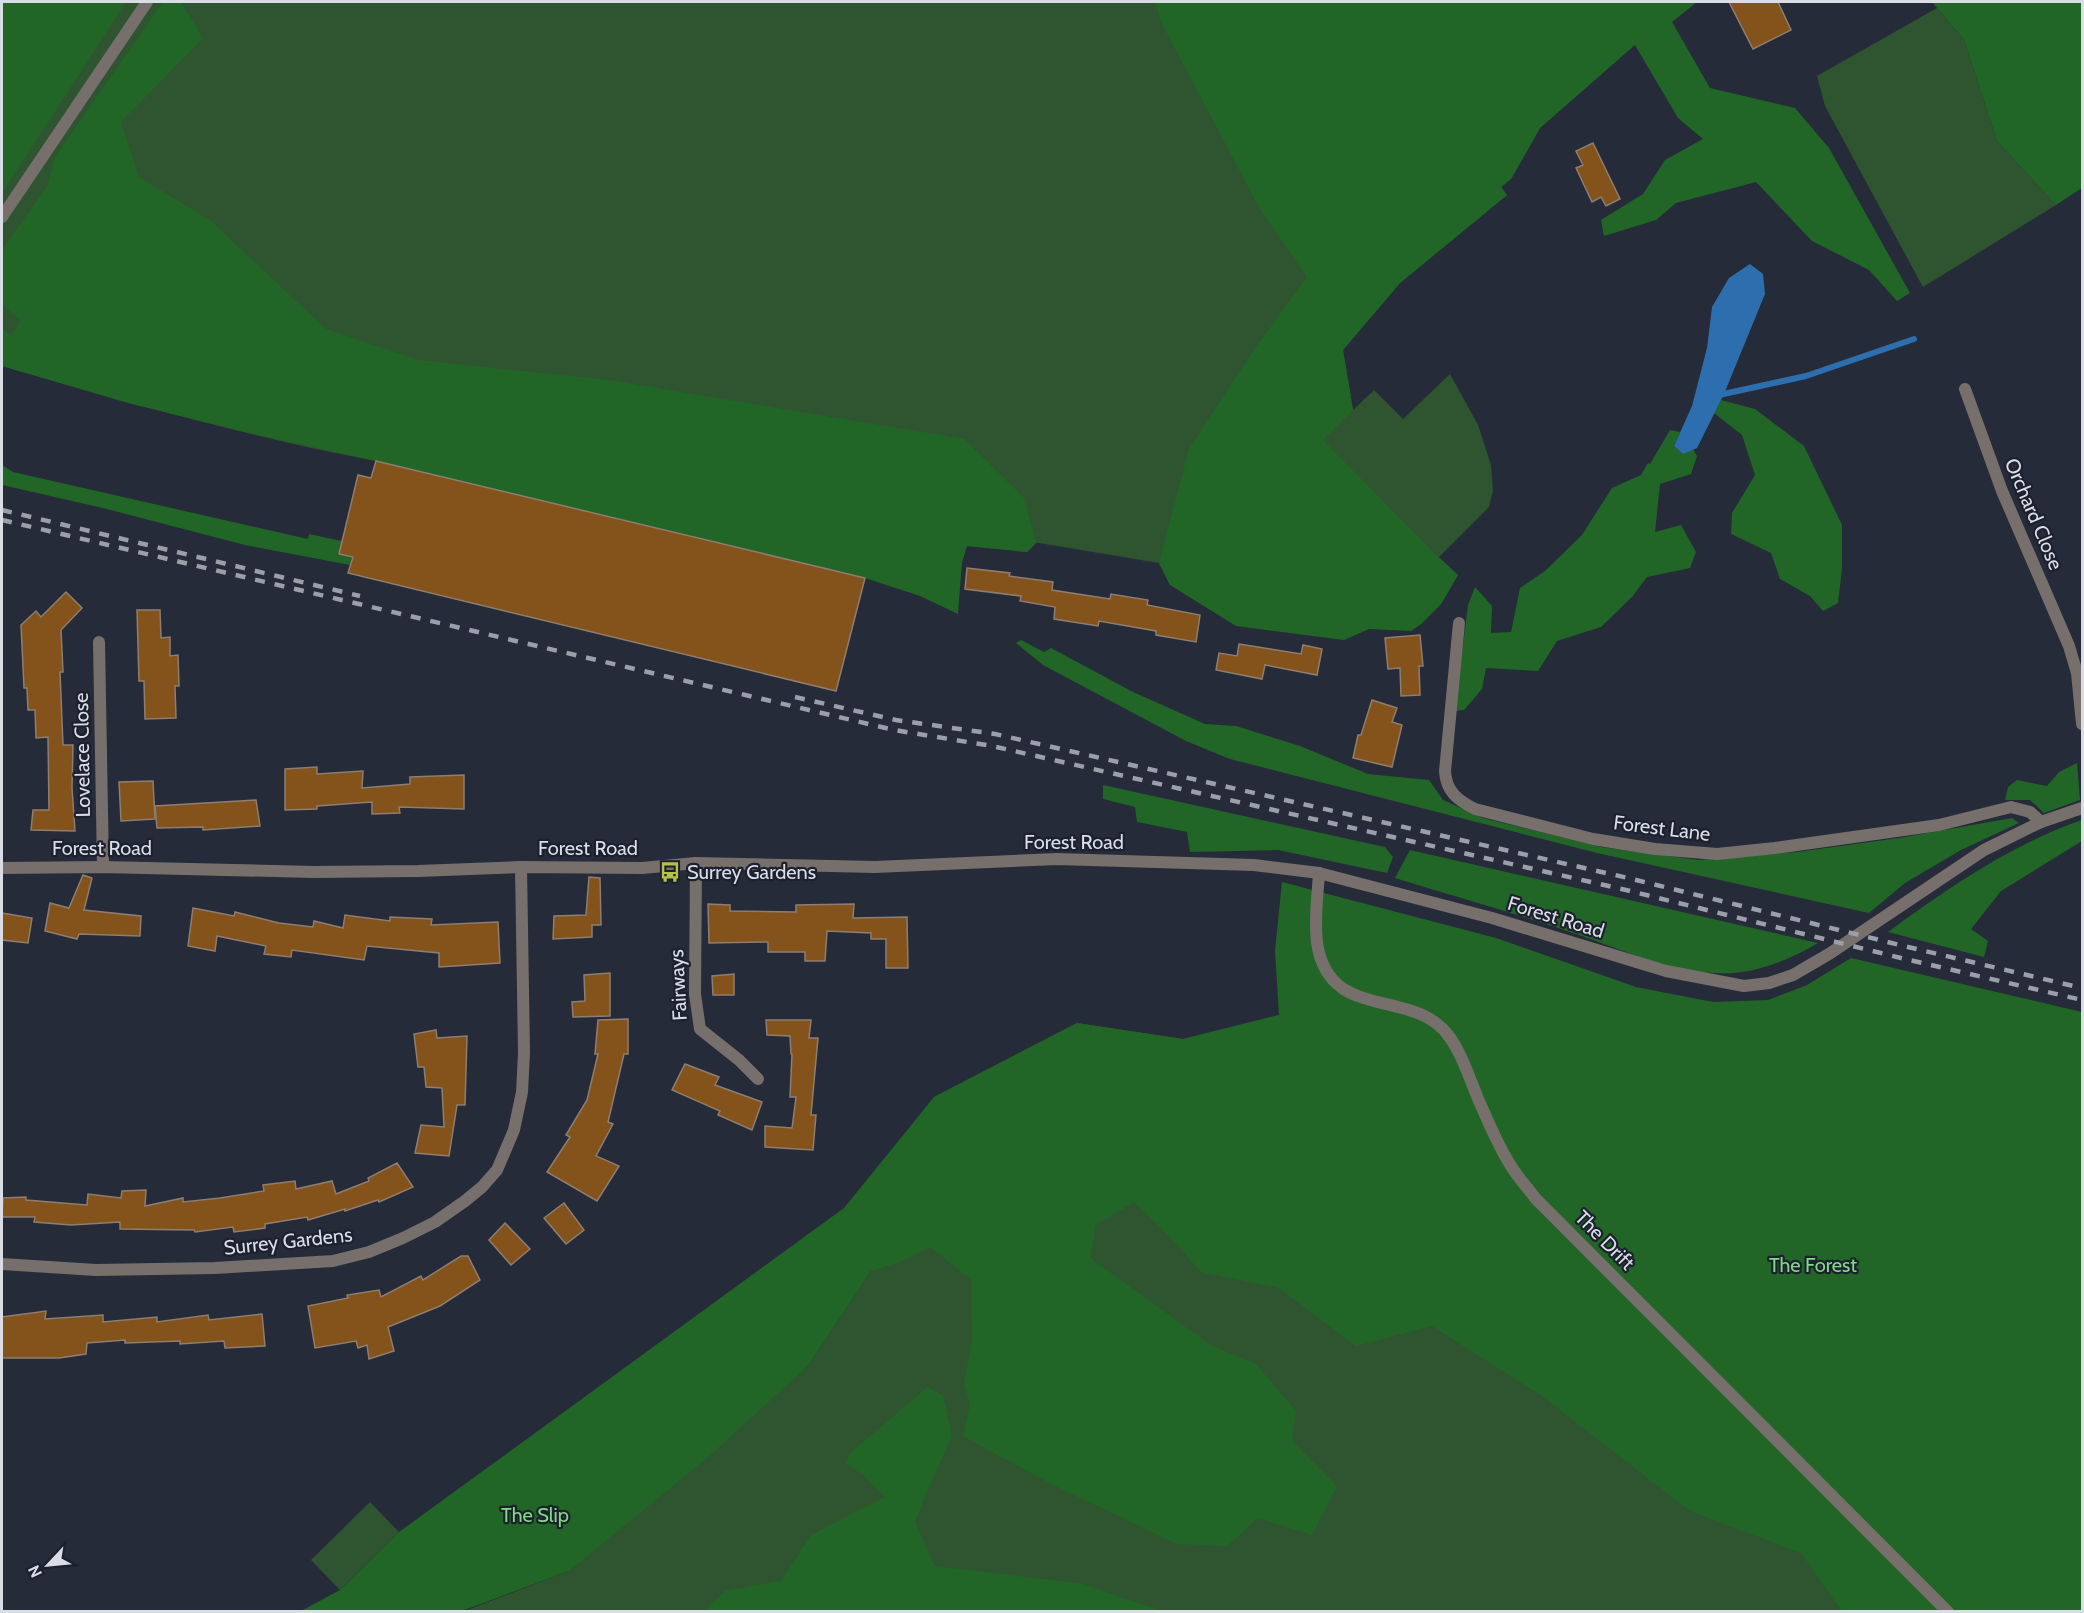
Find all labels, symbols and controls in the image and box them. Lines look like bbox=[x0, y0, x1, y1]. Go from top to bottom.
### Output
street label: Orchard Close bbox=[2000, 455, 2068, 573]
street label: Lovelace Close bbox=[69, 692, 95, 818]
street label: Forest Lane bbox=[1612, 810, 1712, 846]
street label: Forest Road bbox=[1024, 830, 1124, 854]
street label: Forest Road bbox=[52, 836, 152, 860]
street label: Forest Road bbox=[538, 836, 638, 860]
bus stop icon: Surrey Gardens bbox=[658, 860, 682, 884]
place label: Surrey Gardens bbox=[687, 860, 816, 884]
street label: Forest Road bbox=[1505, 891, 1607, 943]
street label: Fairways bbox=[664, 949, 692, 1021]
street label: The Drift bbox=[1570, 1205, 1640, 1275]
street label: Surrey Gardens bbox=[223, 1222, 353, 1260]
park label: The Forest bbox=[1769, 1253, 1857, 1277]
park label: The Slip bbox=[501, 1503, 569, 1527]
north arrow bbox=[18, 1535, 78, 1595]
text: N bbox=[24, 1562, 46, 1581]

